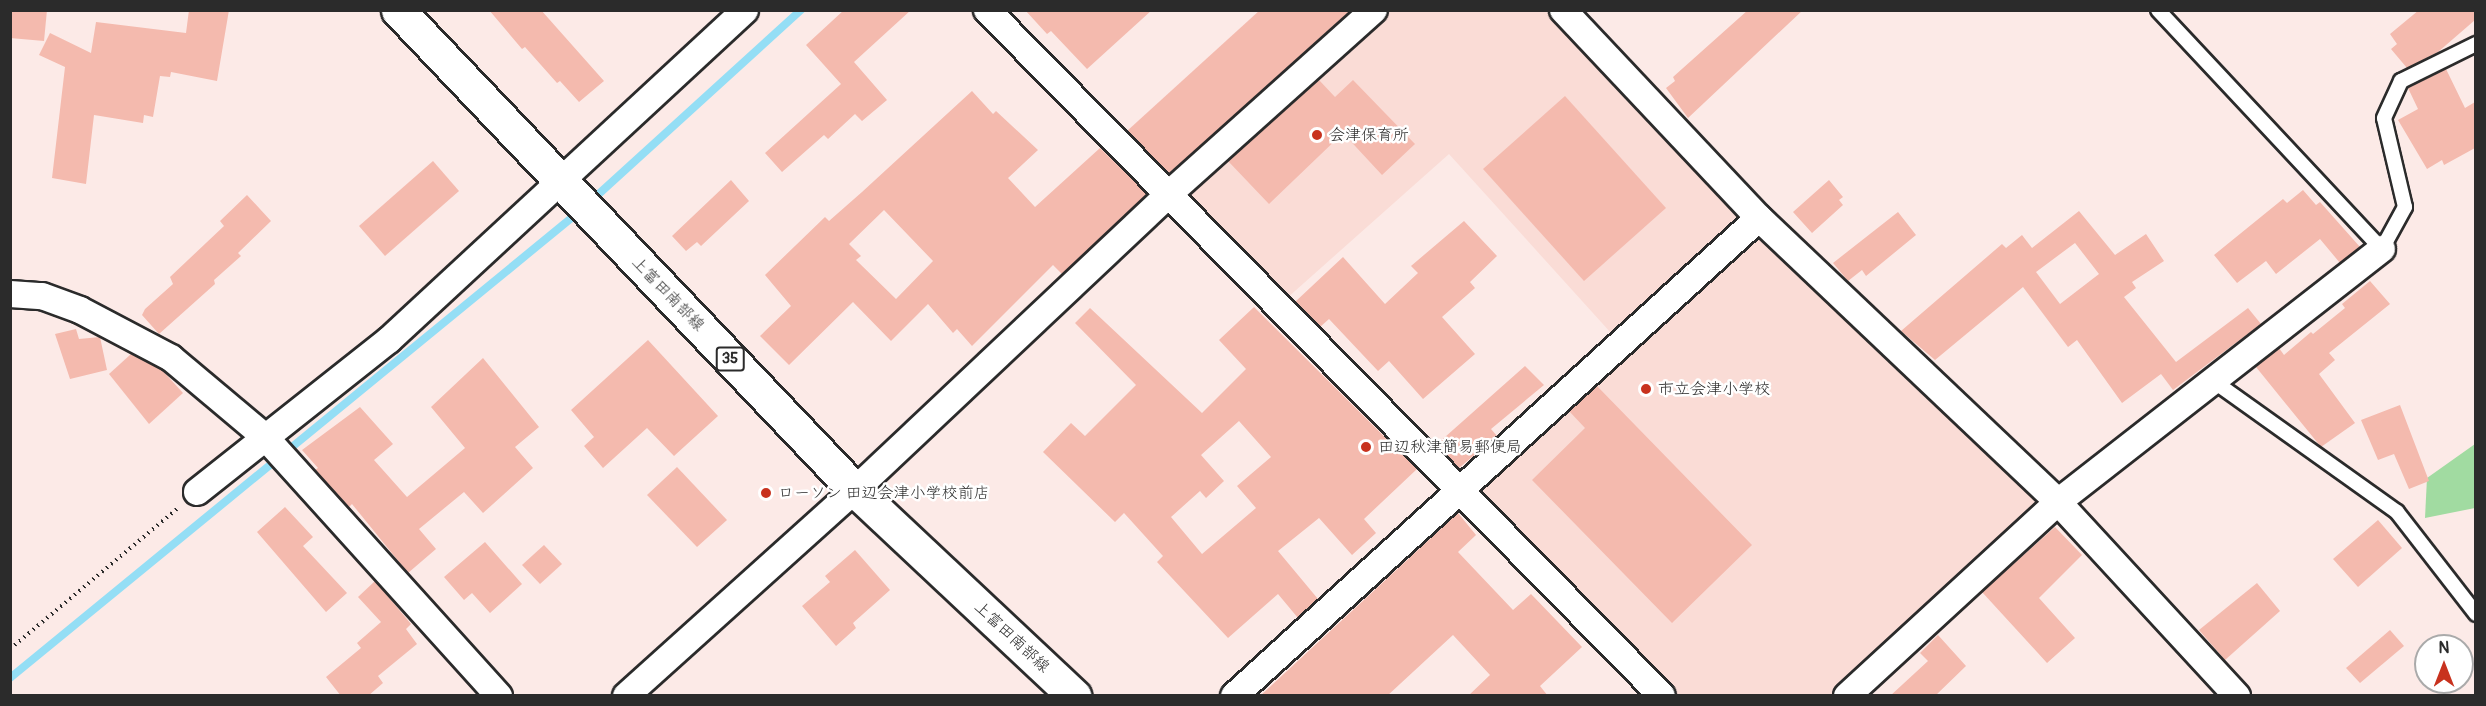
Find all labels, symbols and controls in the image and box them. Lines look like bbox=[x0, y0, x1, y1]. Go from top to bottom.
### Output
place label: 会津保育所 bbox=[1329, 125, 1409, 145]
marker: 会津保育所 bbox=[1310, 128, 1324, 142]
street label: 上富田南部線 bbox=[628, 253, 708, 335]
road number: 35 bbox=[715, 347, 745, 371]
place label: 市立会津小学校 bbox=[1658, 379, 1770, 399]
marker: 市立会津小学校 bbox=[1639, 382, 1653, 396]
place label: 田辺秋津簡易郵便局 bbox=[1378, 437, 1522, 457]
marker: 田辺秋津簡易郵便局 bbox=[1359, 440, 1373, 454]
place label: ローソン 田辺会津小学校前店 bbox=[778, 483, 989, 503]
marker: ローソン 田辺会津小学校前店 bbox=[759, 486, 773, 500]
street label: 上富田南部線 bbox=[970, 597, 1054, 677]
north arrow bbox=[2414, 634, 2474, 694]
text: N bbox=[2439, 638, 2449, 658]

